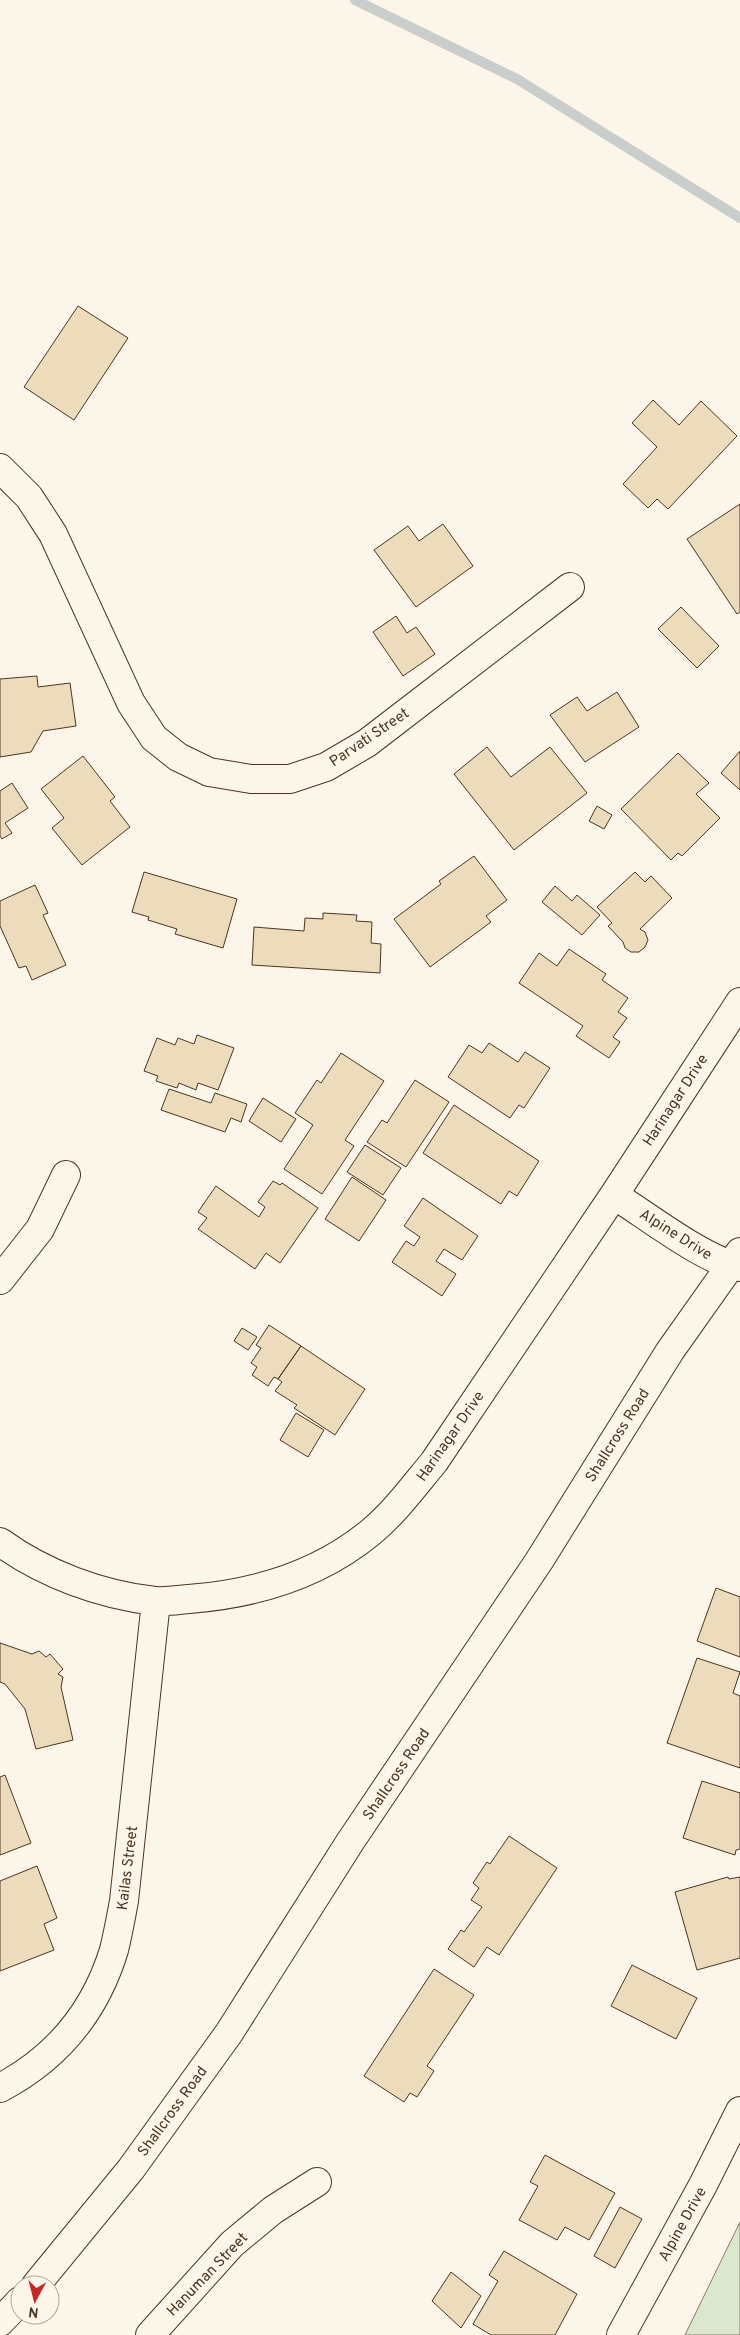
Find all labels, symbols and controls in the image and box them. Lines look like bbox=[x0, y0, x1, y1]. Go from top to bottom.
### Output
street label: Parvati Street bbox=[326, 705, 413, 772]
street label: Harinagar Drive bbox=[639, 1051, 713, 1150]
street label: Alpine Drive bbox=[635, 1205, 715, 1265]
street label: Shallcross Road bbox=[582, 1385, 655, 1486]
street label: Harinagar Drive bbox=[413, 1388, 489, 1486]
street label: Shallcross Road bbox=[360, 1725, 435, 1824]
street label: Kailas Street bbox=[114, 1825, 143, 1912]
street label: Shallcross Road bbox=[134, 2063, 212, 2161]
street label: Alpine Drive bbox=[655, 2184, 712, 2265]
street label: Hanuman Street bbox=[163, 2229, 253, 2321]
north arrow bbox=[10, 2275, 60, 2325]
text: N bbox=[28, 2302, 40, 2320]

